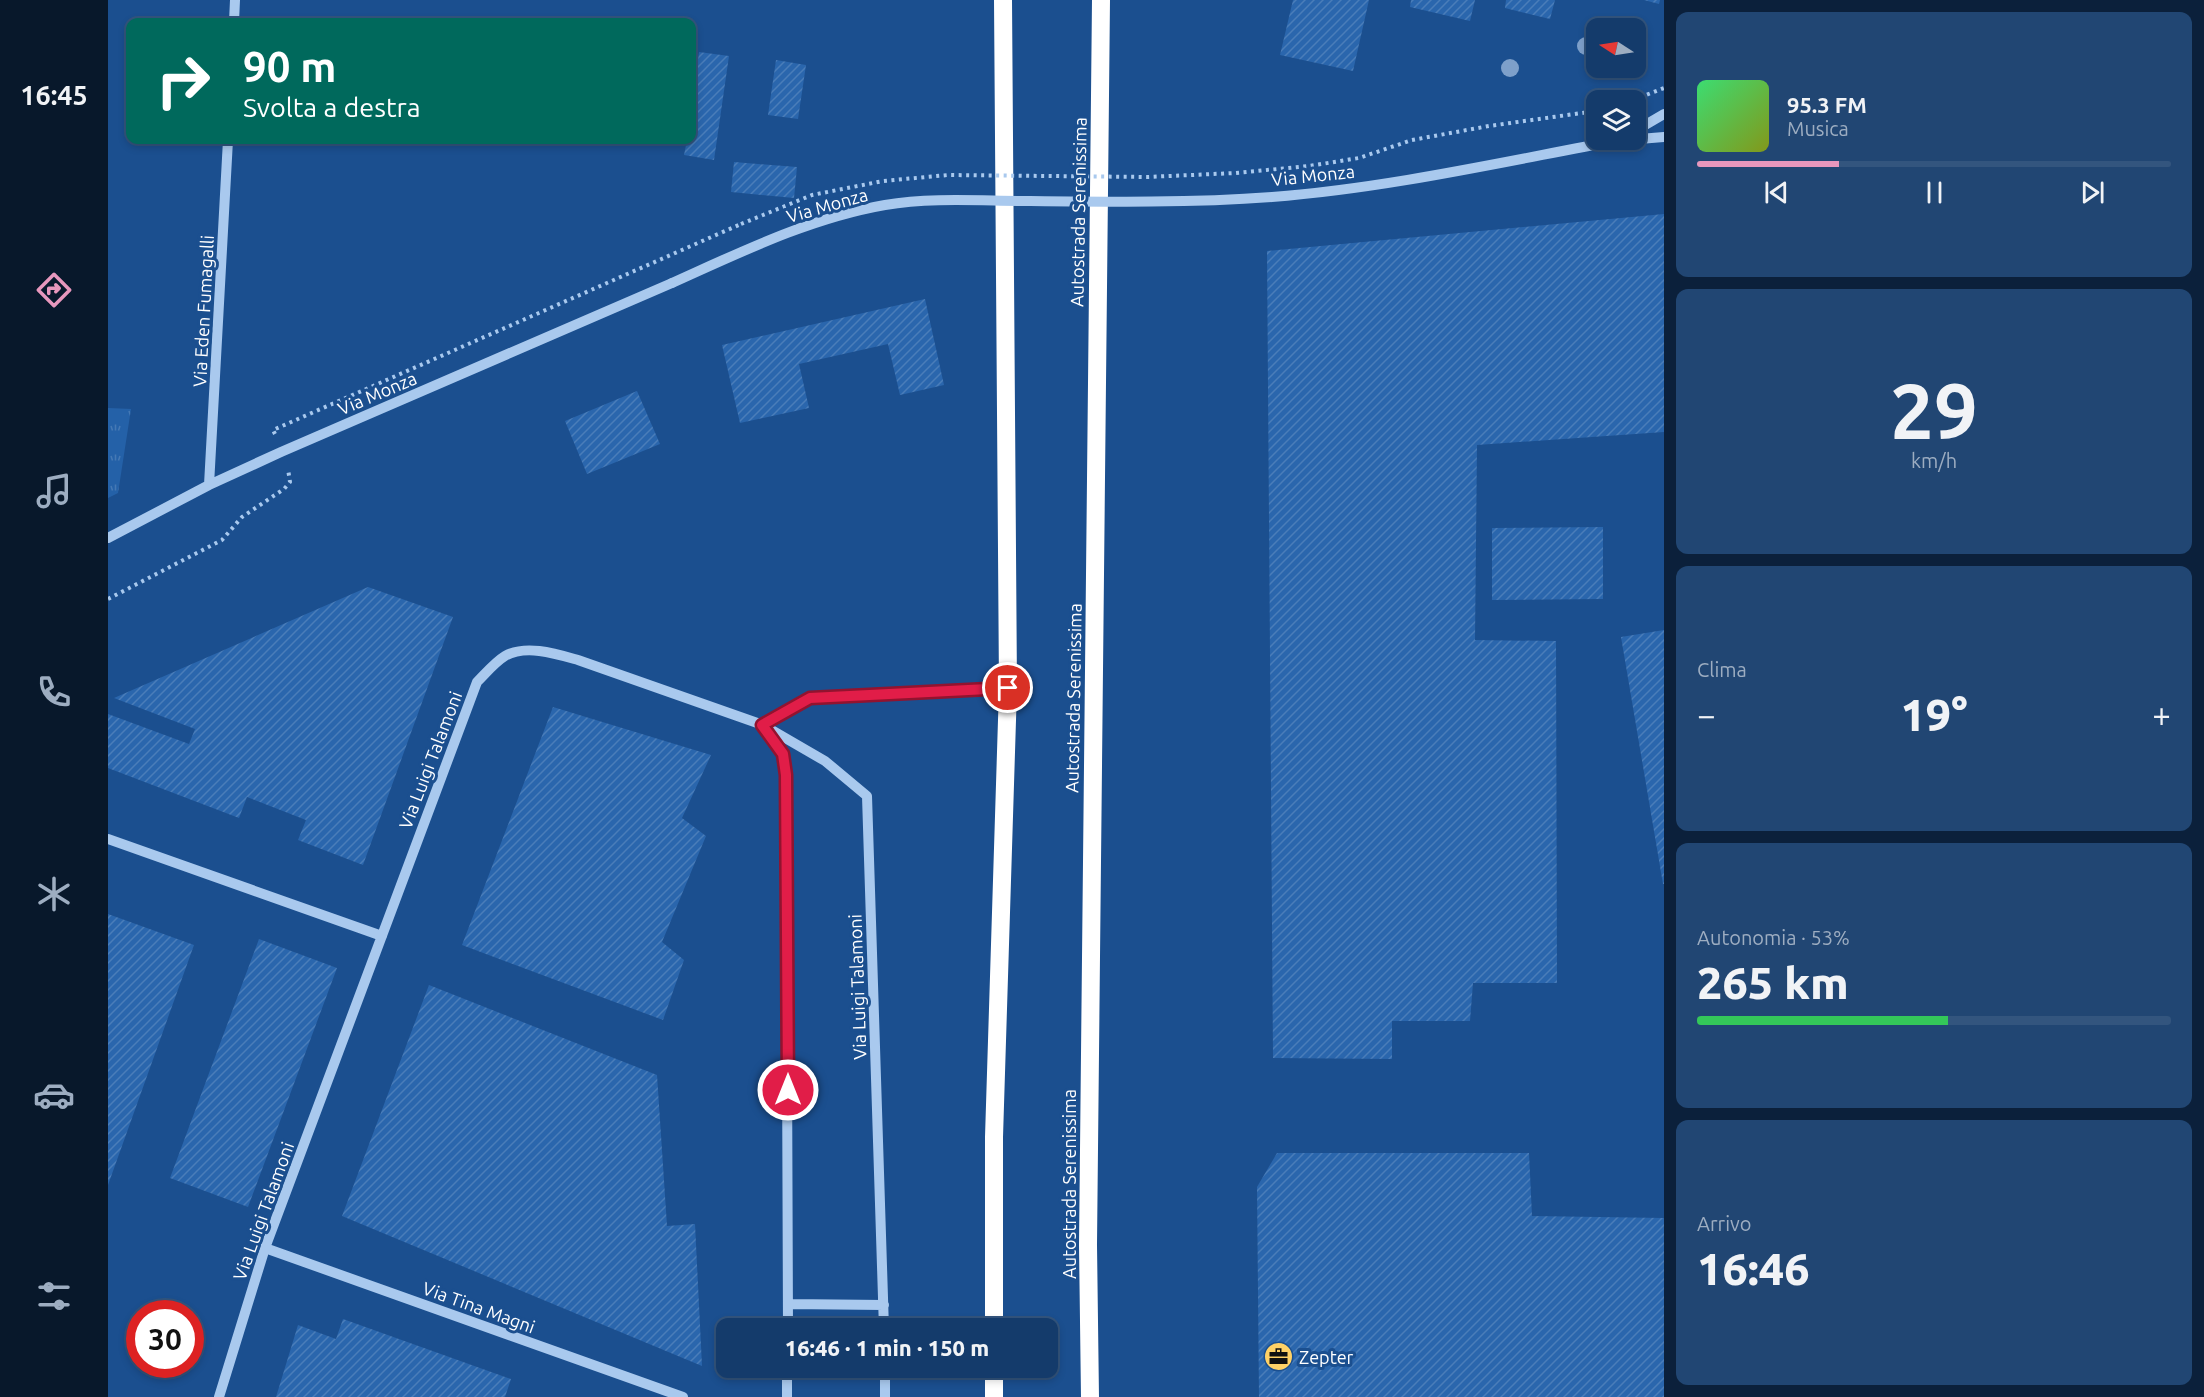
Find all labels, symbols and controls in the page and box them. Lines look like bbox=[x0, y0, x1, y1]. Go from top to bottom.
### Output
north arrow bbox=[1586, 18, 1646, 78]
map controls bbox=[1586, 18, 1646, 150]
icon: right bbox=[144, 42, 222, 120]
text: 90 m bbox=[243, 43, 337, 90]
text: 16:45 bbox=[20, 80, 88, 110]
button: layers bbox=[1586, 90, 1646, 150]
text: Svolta a destra bbox=[243, 92, 421, 122]
text: 95.3 FM bbox=[1787, 92, 1867, 117]
street label: Autostrada Serenissima bbox=[1066, 117, 1090, 307]
text: Musica bbox=[1787, 117, 1849, 140]
street label: Via Monza bbox=[1270, 161, 1356, 189]
icon: previous bbox=[1760, 176, 1793, 209]
icon: pause bbox=[1918, 176, 1951, 209]
icon: next bbox=[2076, 176, 2109, 209]
street label: Via Monza bbox=[784, 184, 870, 226]
street label: Via Eden Fumagalli bbox=[189, 234, 217, 388]
icon: directions bbox=[33, 269, 75, 311]
text: 29 bbox=[1890, 366, 1978, 454]
street label: Via Monza bbox=[335, 367, 419, 419]
text: km/h bbox=[1911, 449, 1957, 472]
icon: music bbox=[33, 470, 75, 512]
street label: Autostrada Serenissima bbox=[1061, 603, 1085, 793]
text: Clima bbox=[1697, 658, 1747, 681]
pin bbox=[982, 662, 1033, 713]
icon: phone bbox=[33, 671, 75, 713]
icon: arrive bbox=[991, 671, 1024, 704]
street label: Via Luigi Talamoni bbox=[395, 688, 465, 832]
text: 19° bbox=[1900, 689, 1968, 740]
text: − bbox=[1697, 696, 1716, 733]
text: + bbox=[2152, 696, 2171, 733]
icon: climate bbox=[33, 873, 75, 915]
street label: Via Luigi Talamoni bbox=[844, 914, 870, 1060]
text: Autonomia · 53% bbox=[1697, 926, 1850, 949]
text: 265 km bbox=[1697, 957, 1849, 1008]
position arrow bbox=[756, 1058, 820, 1122]
icon: car bbox=[33, 1074, 75, 1116]
street label: Autostrada Serenissima bbox=[1059, 1089, 1079, 1279]
street label: Via Luigi Talamoni bbox=[229, 1139, 297, 1283]
text: Arrivo bbox=[1697, 1212, 1751, 1235]
text: 16:46 bbox=[1697, 1243, 1810, 1294]
icon: filters bbox=[33, 1275, 75, 1317]
street label: Via Tina Magni bbox=[420, 1277, 538, 1337]
speed limit sign: 30 bbox=[126, 1300, 204, 1378]
text: 16:46 · 1 min · 150 m bbox=[785, 1335, 989, 1360]
office icon: Zepter bbox=[1262, 1341, 1294, 1373]
place label: Zepter bbox=[1299, 1347, 1354, 1367]

